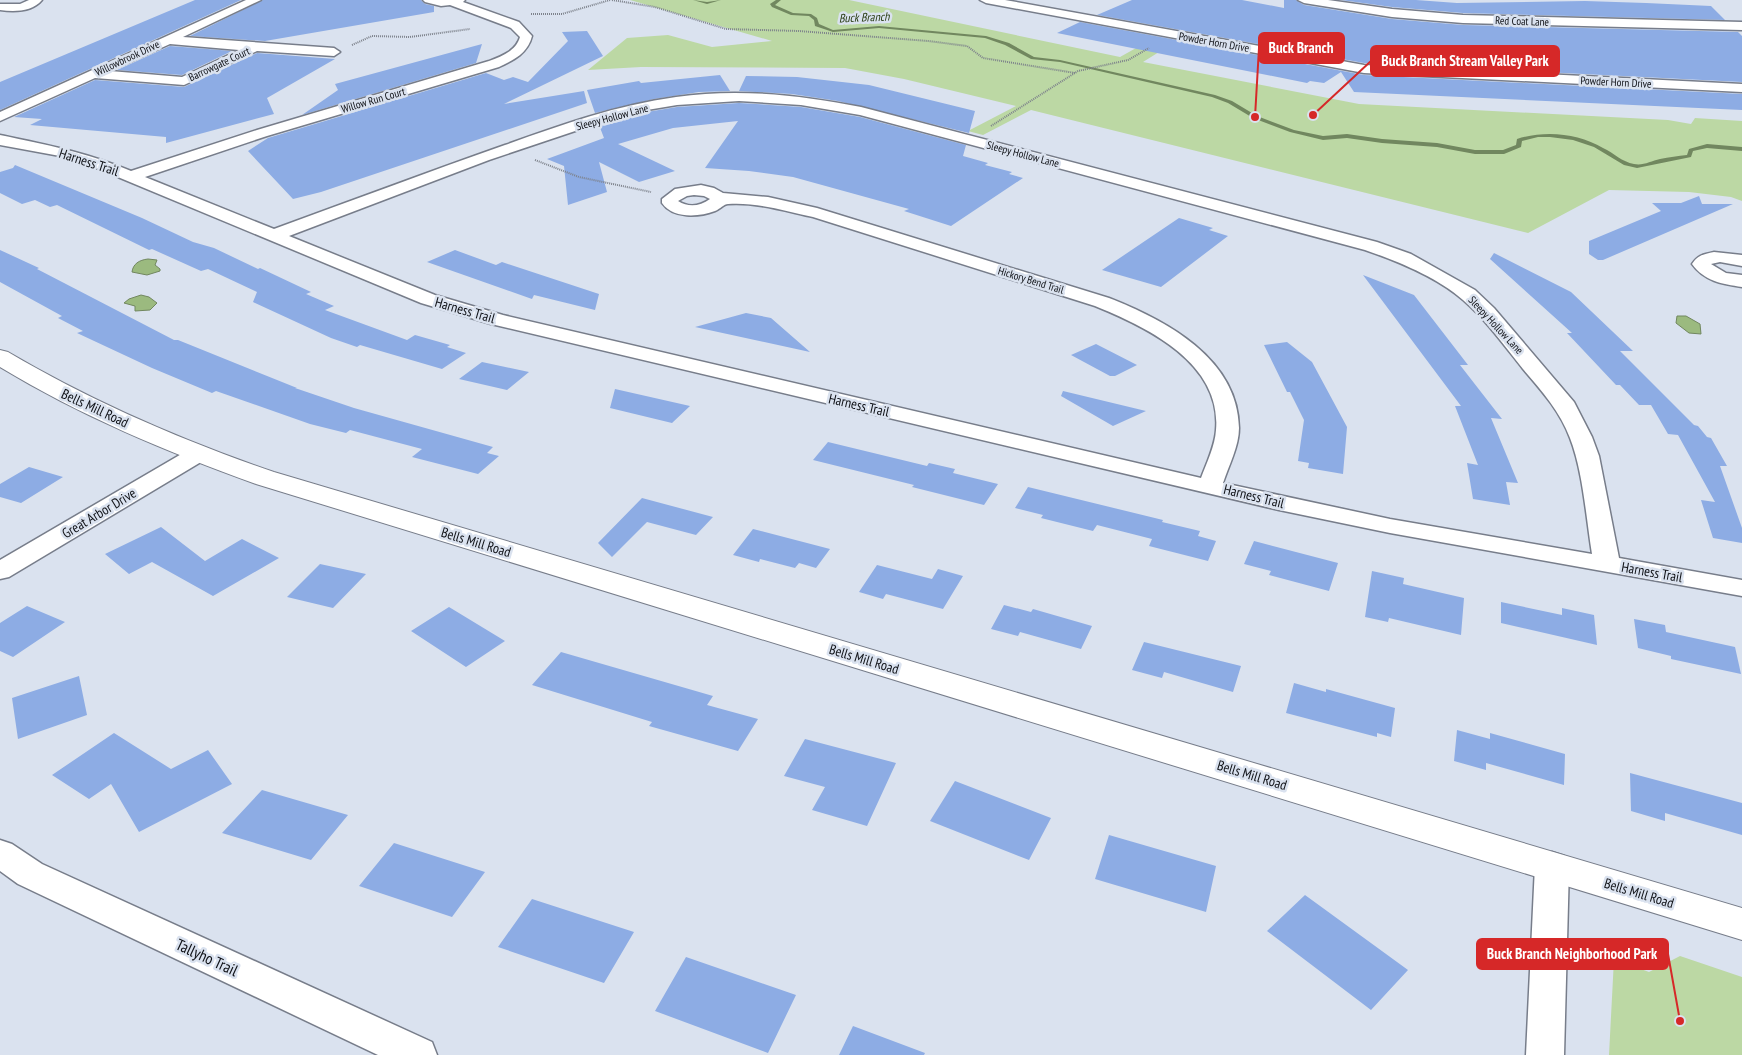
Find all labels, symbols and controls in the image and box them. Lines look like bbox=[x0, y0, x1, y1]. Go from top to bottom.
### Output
water label: Buck Branch bbox=[838, 9, 890, 25]
street label: Red Coat Lane bbox=[1495, 13, 1550, 29]
street label: Powder Horn Drive bbox=[1178, 29, 1251, 55]
callout: Buck Branch bbox=[1259, 33, 1344, 63]
street label: Willowbrook Drive bbox=[92, 37, 162, 79]
text: Buck Branch bbox=[1269, 38, 1334, 57]
street label: Barrowgate Court bbox=[186, 44, 252, 84]
callout: Buck Branch Stream Valley Park bbox=[1371, 46, 1559, 76]
text: Buck Branch Stream Valley Park bbox=[1381, 51, 1549, 70]
street label: Powder Horn Drive bbox=[1580, 73, 1652, 91]
street label: Willow Run Court bbox=[339, 84, 407, 116]
street label: Sleepy Hollow Lane bbox=[574, 101, 650, 133]
street label: Sleepy Hollow Lane bbox=[985, 138, 1061, 170]
street label: Harness Trail bbox=[57, 144, 122, 180]
street label: Hickory Bend Trail bbox=[996, 263, 1066, 297]
street label: Harness Trail bbox=[433, 293, 498, 327]
street label: Sleepy Hollow Lane bbox=[1466, 293, 1527, 357]
street label: Bells Mill Road bbox=[59, 385, 131, 431]
street label: Harness Trail bbox=[827, 389, 892, 421]
street label: Harness Trail bbox=[1222, 480, 1287, 512]
street label: Great Arbor Drive bbox=[59, 484, 140, 542]
street label: Bells Mill Road bbox=[439, 523, 513, 561]
street label: Harness Trail bbox=[1620, 558, 1685, 586]
street label: Bells Mill Road bbox=[827, 640, 901, 678]
street label: Bells Mill Road bbox=[1215, 756, 1289, 794]
street label: Bells Mill Road bbox=[1602, 874, 1676, 912]
street label: Tallyho Trail bbox=[173, 934, 242, 980]
callout: Buck Branch Neighborhood Park bbox=[1477, 939, 1668, 969]
text: Buck Branch Neighborhood Park bbox=[1487, 944, 1658, 963]

